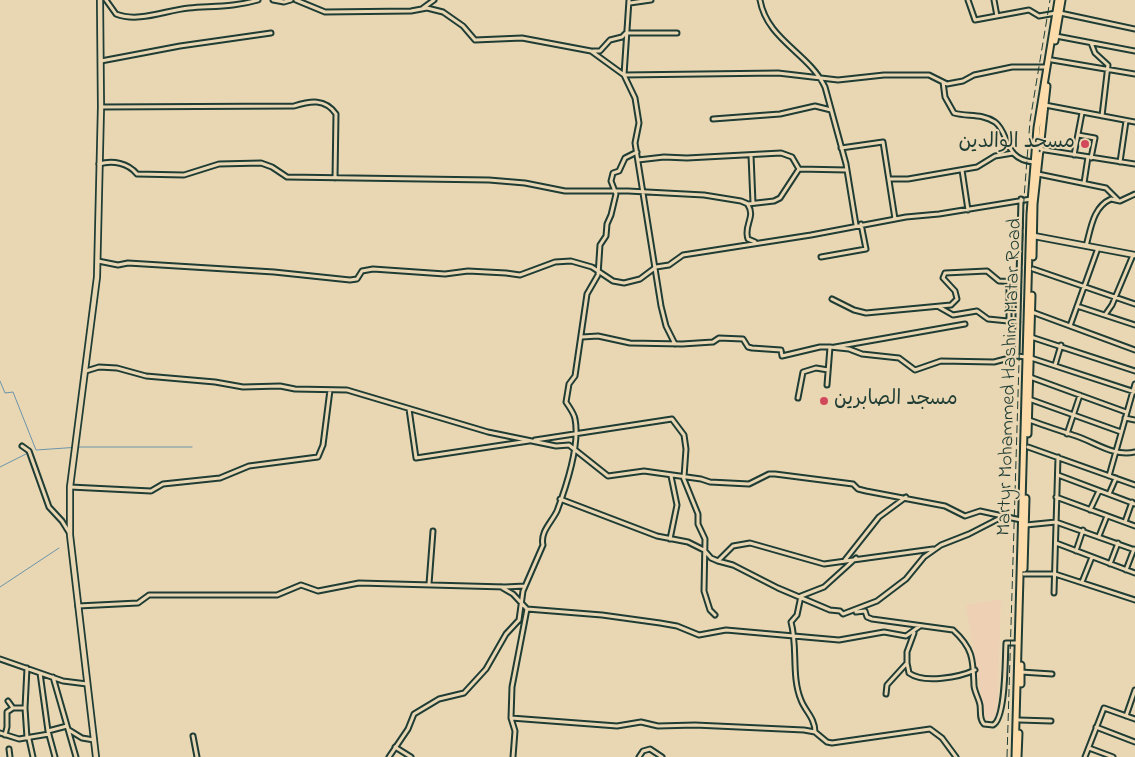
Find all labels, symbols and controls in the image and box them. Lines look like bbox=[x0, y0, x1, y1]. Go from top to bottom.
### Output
place label: مسجد الوالدين bbox=[959, 132, 1075, 156]
marker: مسجد الوالدين bbox=[1079, 138, 1091, 150]
street label: Martyr Mohammed Hashim Matar Road bbox=[993, 218, 1029, 536]
place label: مسجد الصابرين bbox=[834, 389, 958, 413]
marker: مسجد الصابرين bbox=[818, 395, 830, 407]

